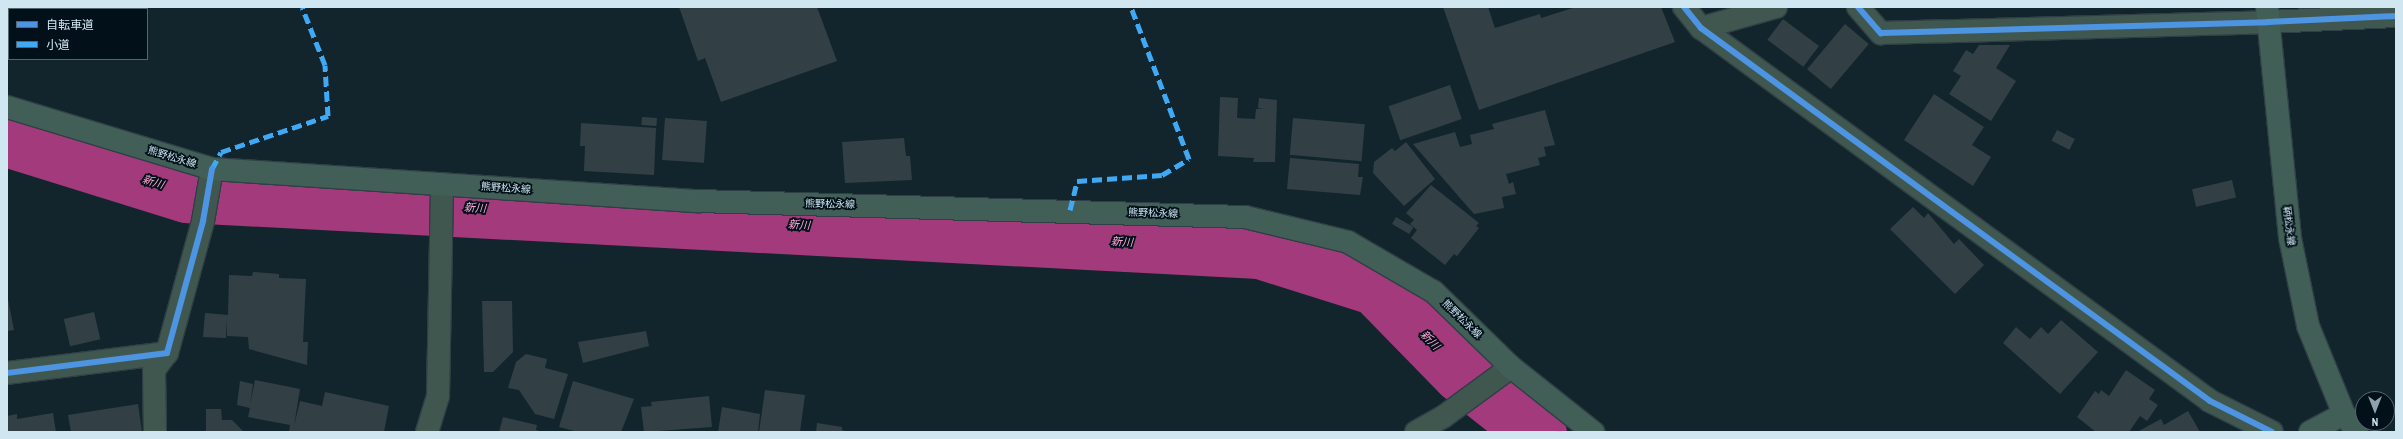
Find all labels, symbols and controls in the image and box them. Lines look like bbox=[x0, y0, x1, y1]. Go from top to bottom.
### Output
legend bbox=[8, 8, 148, 60]
text: 自転車道 bbox=[46, 17, 94, 33]
text: 小道 bbox=[46, 37, 70, 53]
street label: 熊野松永線 bbox=[146, 144, 198, 170]
water label: 新川 bbox=[141, 172, 165, 192]
street label: 熊野松永線 bbox=[481, 180, 531, 196]
street label: 熊野松永線 bbox=[805, 198, 855, 210]
water label: 新川 bbox=[464, 201, 486, 215]
street label: 鞆松永線 bbox=[2281, 205, 2297, 247]
street label: 熊野松永線 bbox=[1128, 206, 1178, 220]
water label: 新川 bbox=[788, 218, 810, 232]
water label: 新川 bbox=[1111, 235, 1133, 249]
street label: 熊野松永線 bbox=[1440, 297, 1484, 341]
water label: 新川 bbox=[1418, 328, 1442, 352]
north arrow bbox=[2355, 391, 2395, 431]
text: N bbox=[2372, 415, 2378, 429]

